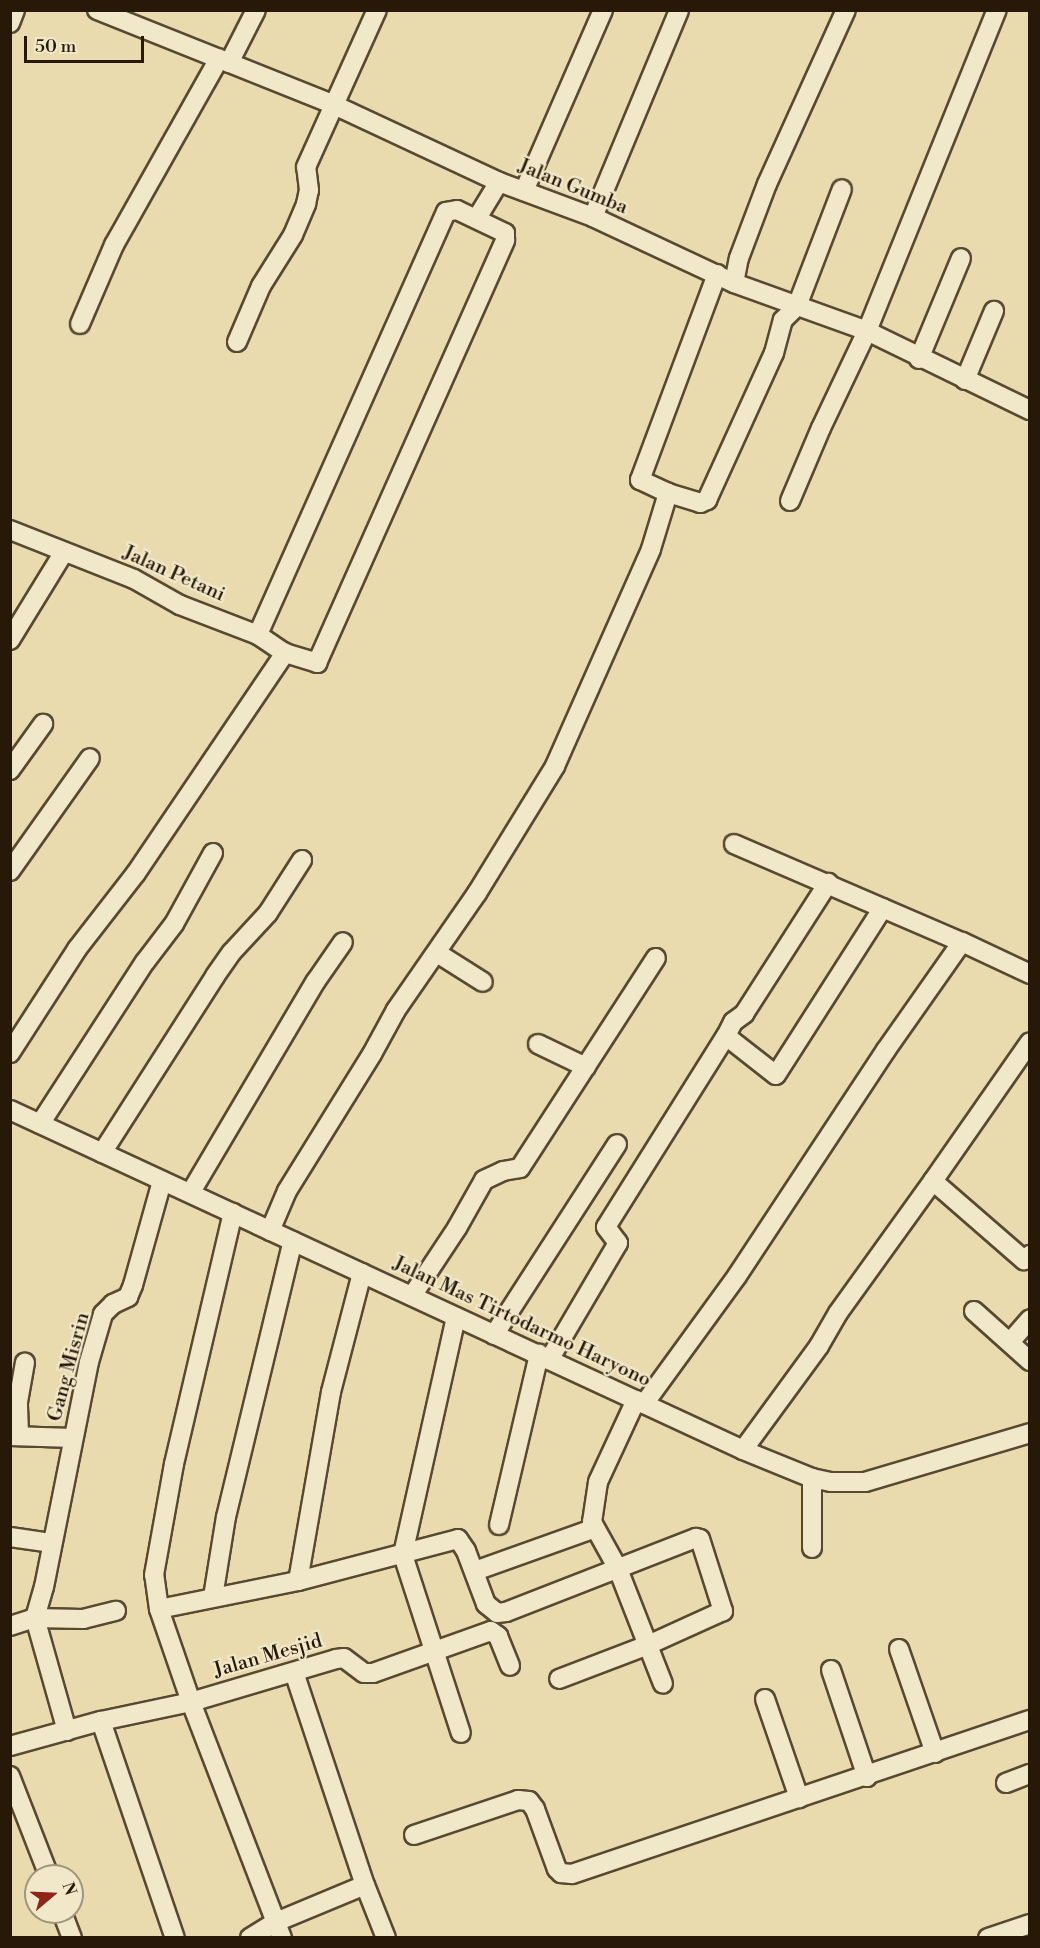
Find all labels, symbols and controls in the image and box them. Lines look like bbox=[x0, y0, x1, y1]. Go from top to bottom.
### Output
scale bar bbox=[27, 24, 147, 62]
text: 50 m bbox=[35, 35, 76, 58]
street label: Jalan Gumba bbox=[515, 154, 631, 220]
street label: Jalan Petani bbox=[119, 541, 229, 607]
street label: Jalan Mas Tirtodarmo Haryono bbox=[389, 1252, 655, 1392]
street label: Gang Misrin bbox=[43, 1310, 95, 1424]
street label: Jalan Mesjid bbox=[211, 1629, 325, 1683]
north arrow bbox=[24, 1864, 84, 1924]
text: N bbox=[58, 1880, 81, 1898]

